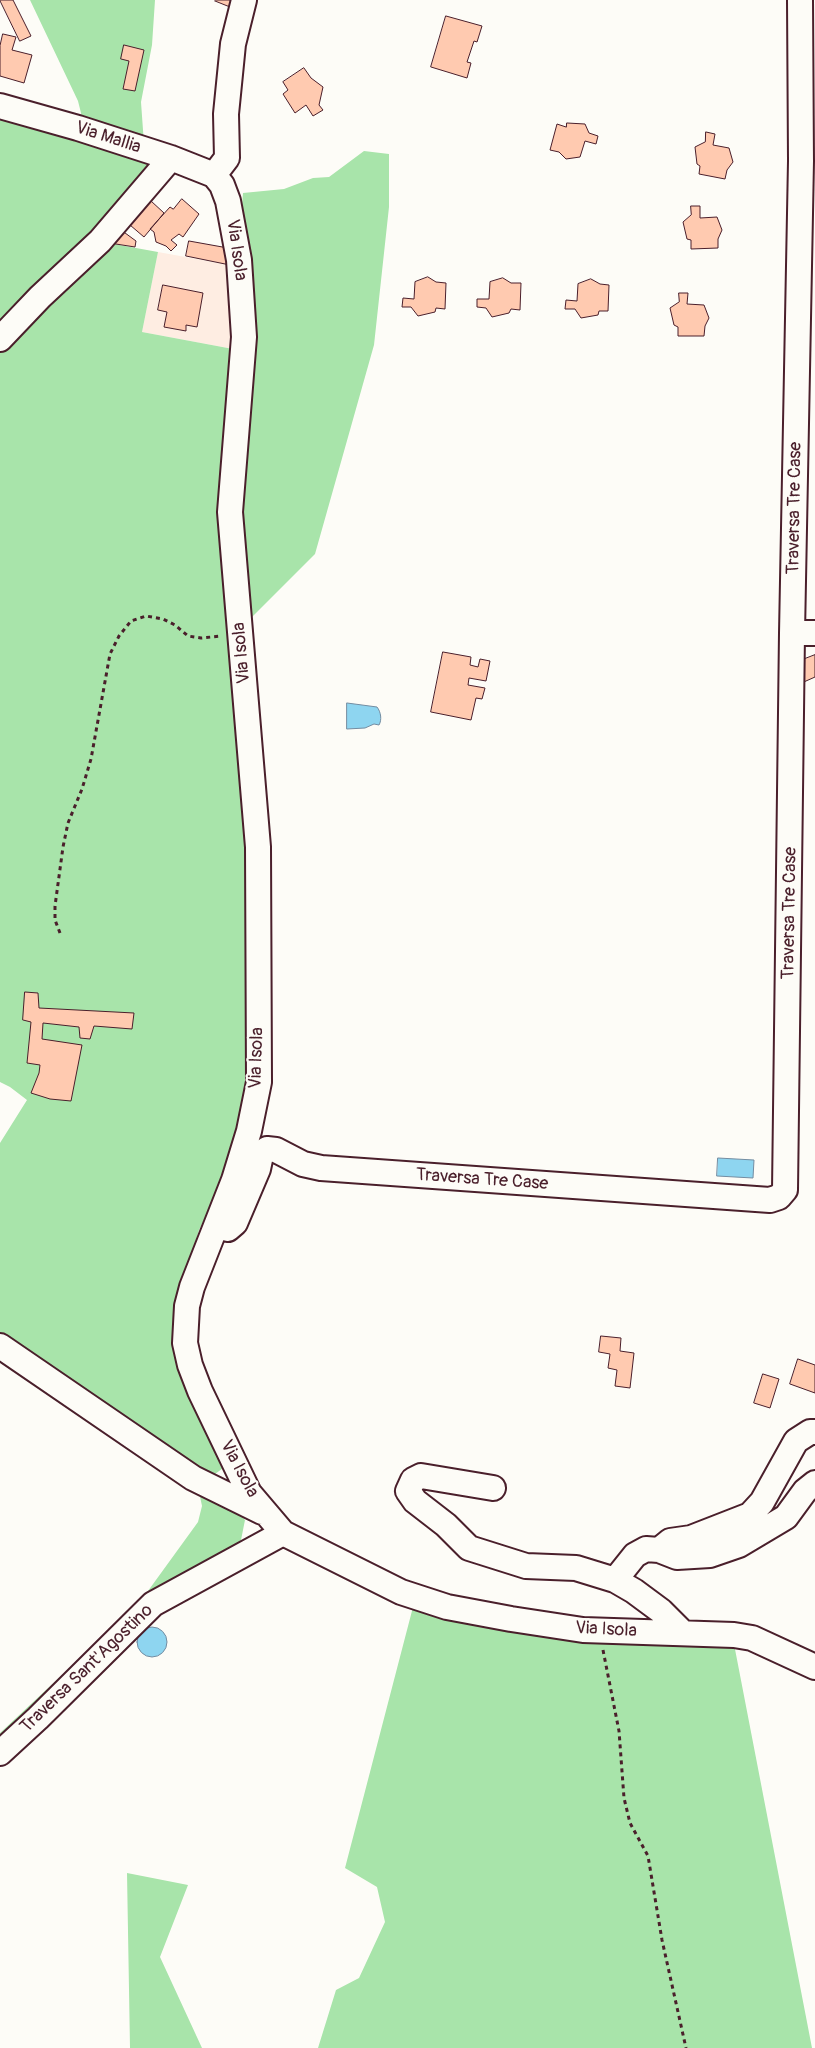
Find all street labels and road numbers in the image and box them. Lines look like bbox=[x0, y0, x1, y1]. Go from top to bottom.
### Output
street label: Via Mallia bbox=[72, 117, 144, 159]
street label: Via Isola bbox=[221, 218, 251, 282]
street label: Traversa Tre Case bbox=[783, 441, 807, 575]
street label: Via Isola bbox=[229, 621, 255, 685]
street label: Traversa Tre Case bbox=[778, 846, 802, 980]
street label: Via Isola bbox=[245, 1027, 269, 1089]
street label: Traversa Tre Case bbox=[415, 1165, 549, 1195]
street label: Via Isola bbox=[215, 1437, 263, 1501]
street label: Traversa Sant'Agostino bbox=[16, 1600, 158, 1738]
street label: Via Isola bbox=[575, 1618, 637, 1642]

